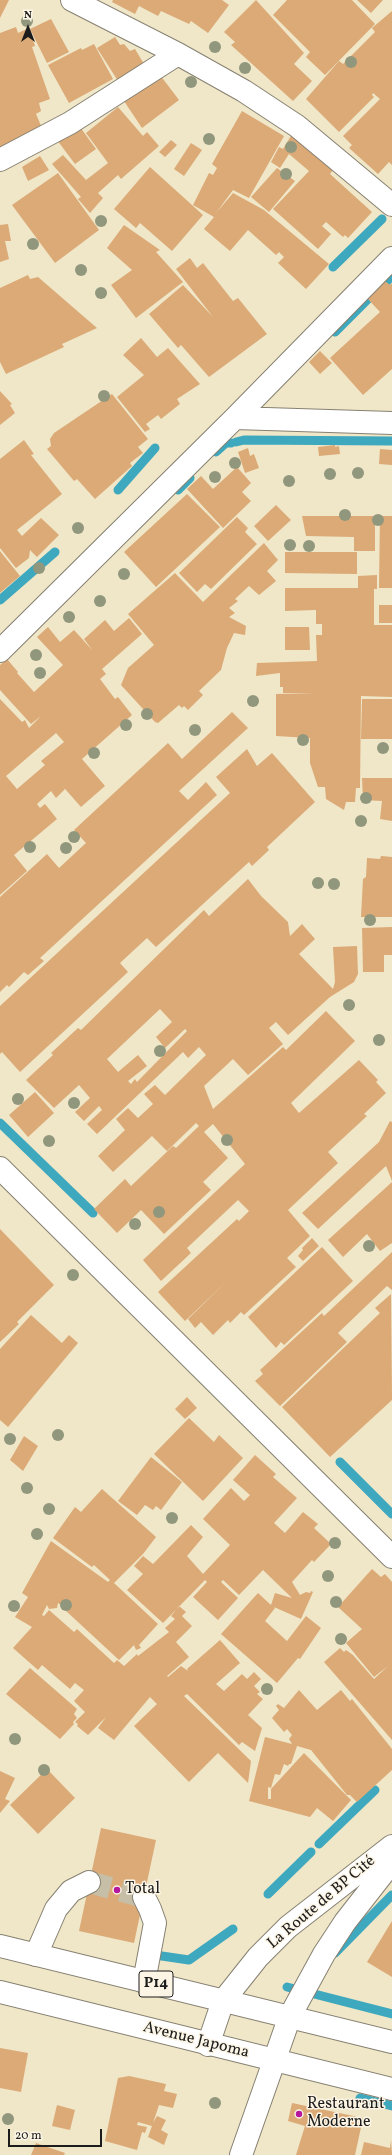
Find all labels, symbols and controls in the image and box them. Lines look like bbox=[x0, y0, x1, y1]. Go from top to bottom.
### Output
north arrow bbox=[8, 8, 48, 48]
text: N bbox=[24, 8, 32, 23]
street label: La Route de BP Cité bbox=[264, 1852, 380, 1954]
place label: Total bbox=[125, 1880, 160, 1900]
marker: Total bbox=[112, 1885, 122, 1895]
road number: P14 bbox=[139, 1971, 173, 1997]
street label: Avenue Japoma bbox=[141, 2019, 251, 2063]
place label: Restaurant Moderne bbox=[307, 2095, 385, 2133]
marker: Restaurant Moderne bbox=[294, 2109, 304, 2119]
scale bar bbox=[10, 2121, 104, 2147]
text: 20 m bbox=[15, 2128, 42, 2144]

